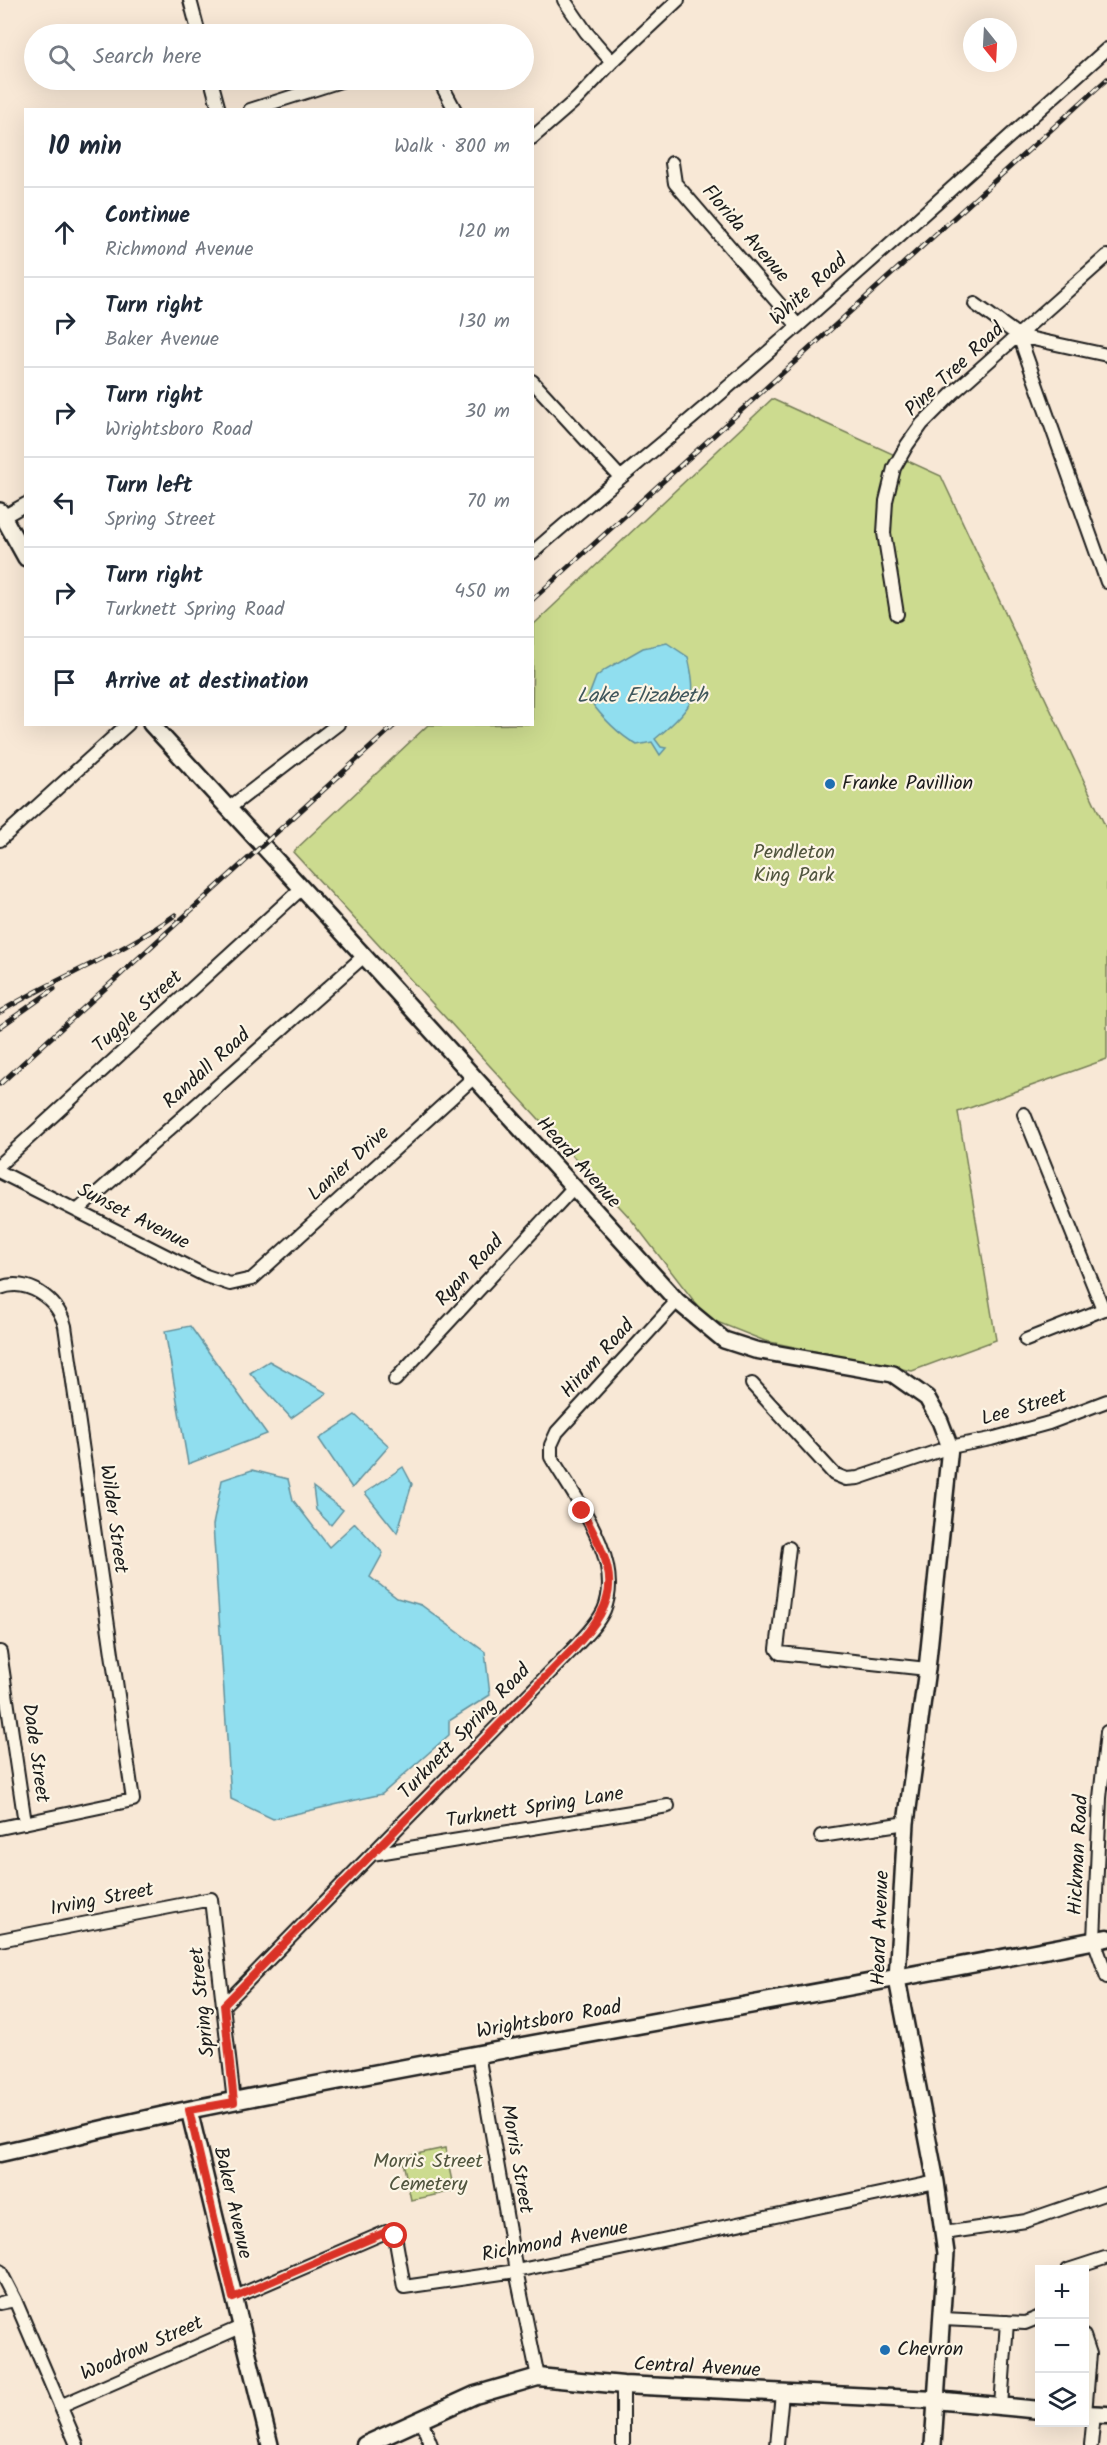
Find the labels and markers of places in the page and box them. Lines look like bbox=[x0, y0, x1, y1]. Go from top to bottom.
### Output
place label: Franke Pavillion bbox=[842, 768, 973, 800]
marker: Franke Pavillion bbox=[823, 777, 837, 791]
place label: Chevron bbox=[897, 2334, 963, 2366]
marker: Chevron bbox=[878, 2343, 892, 2357]

